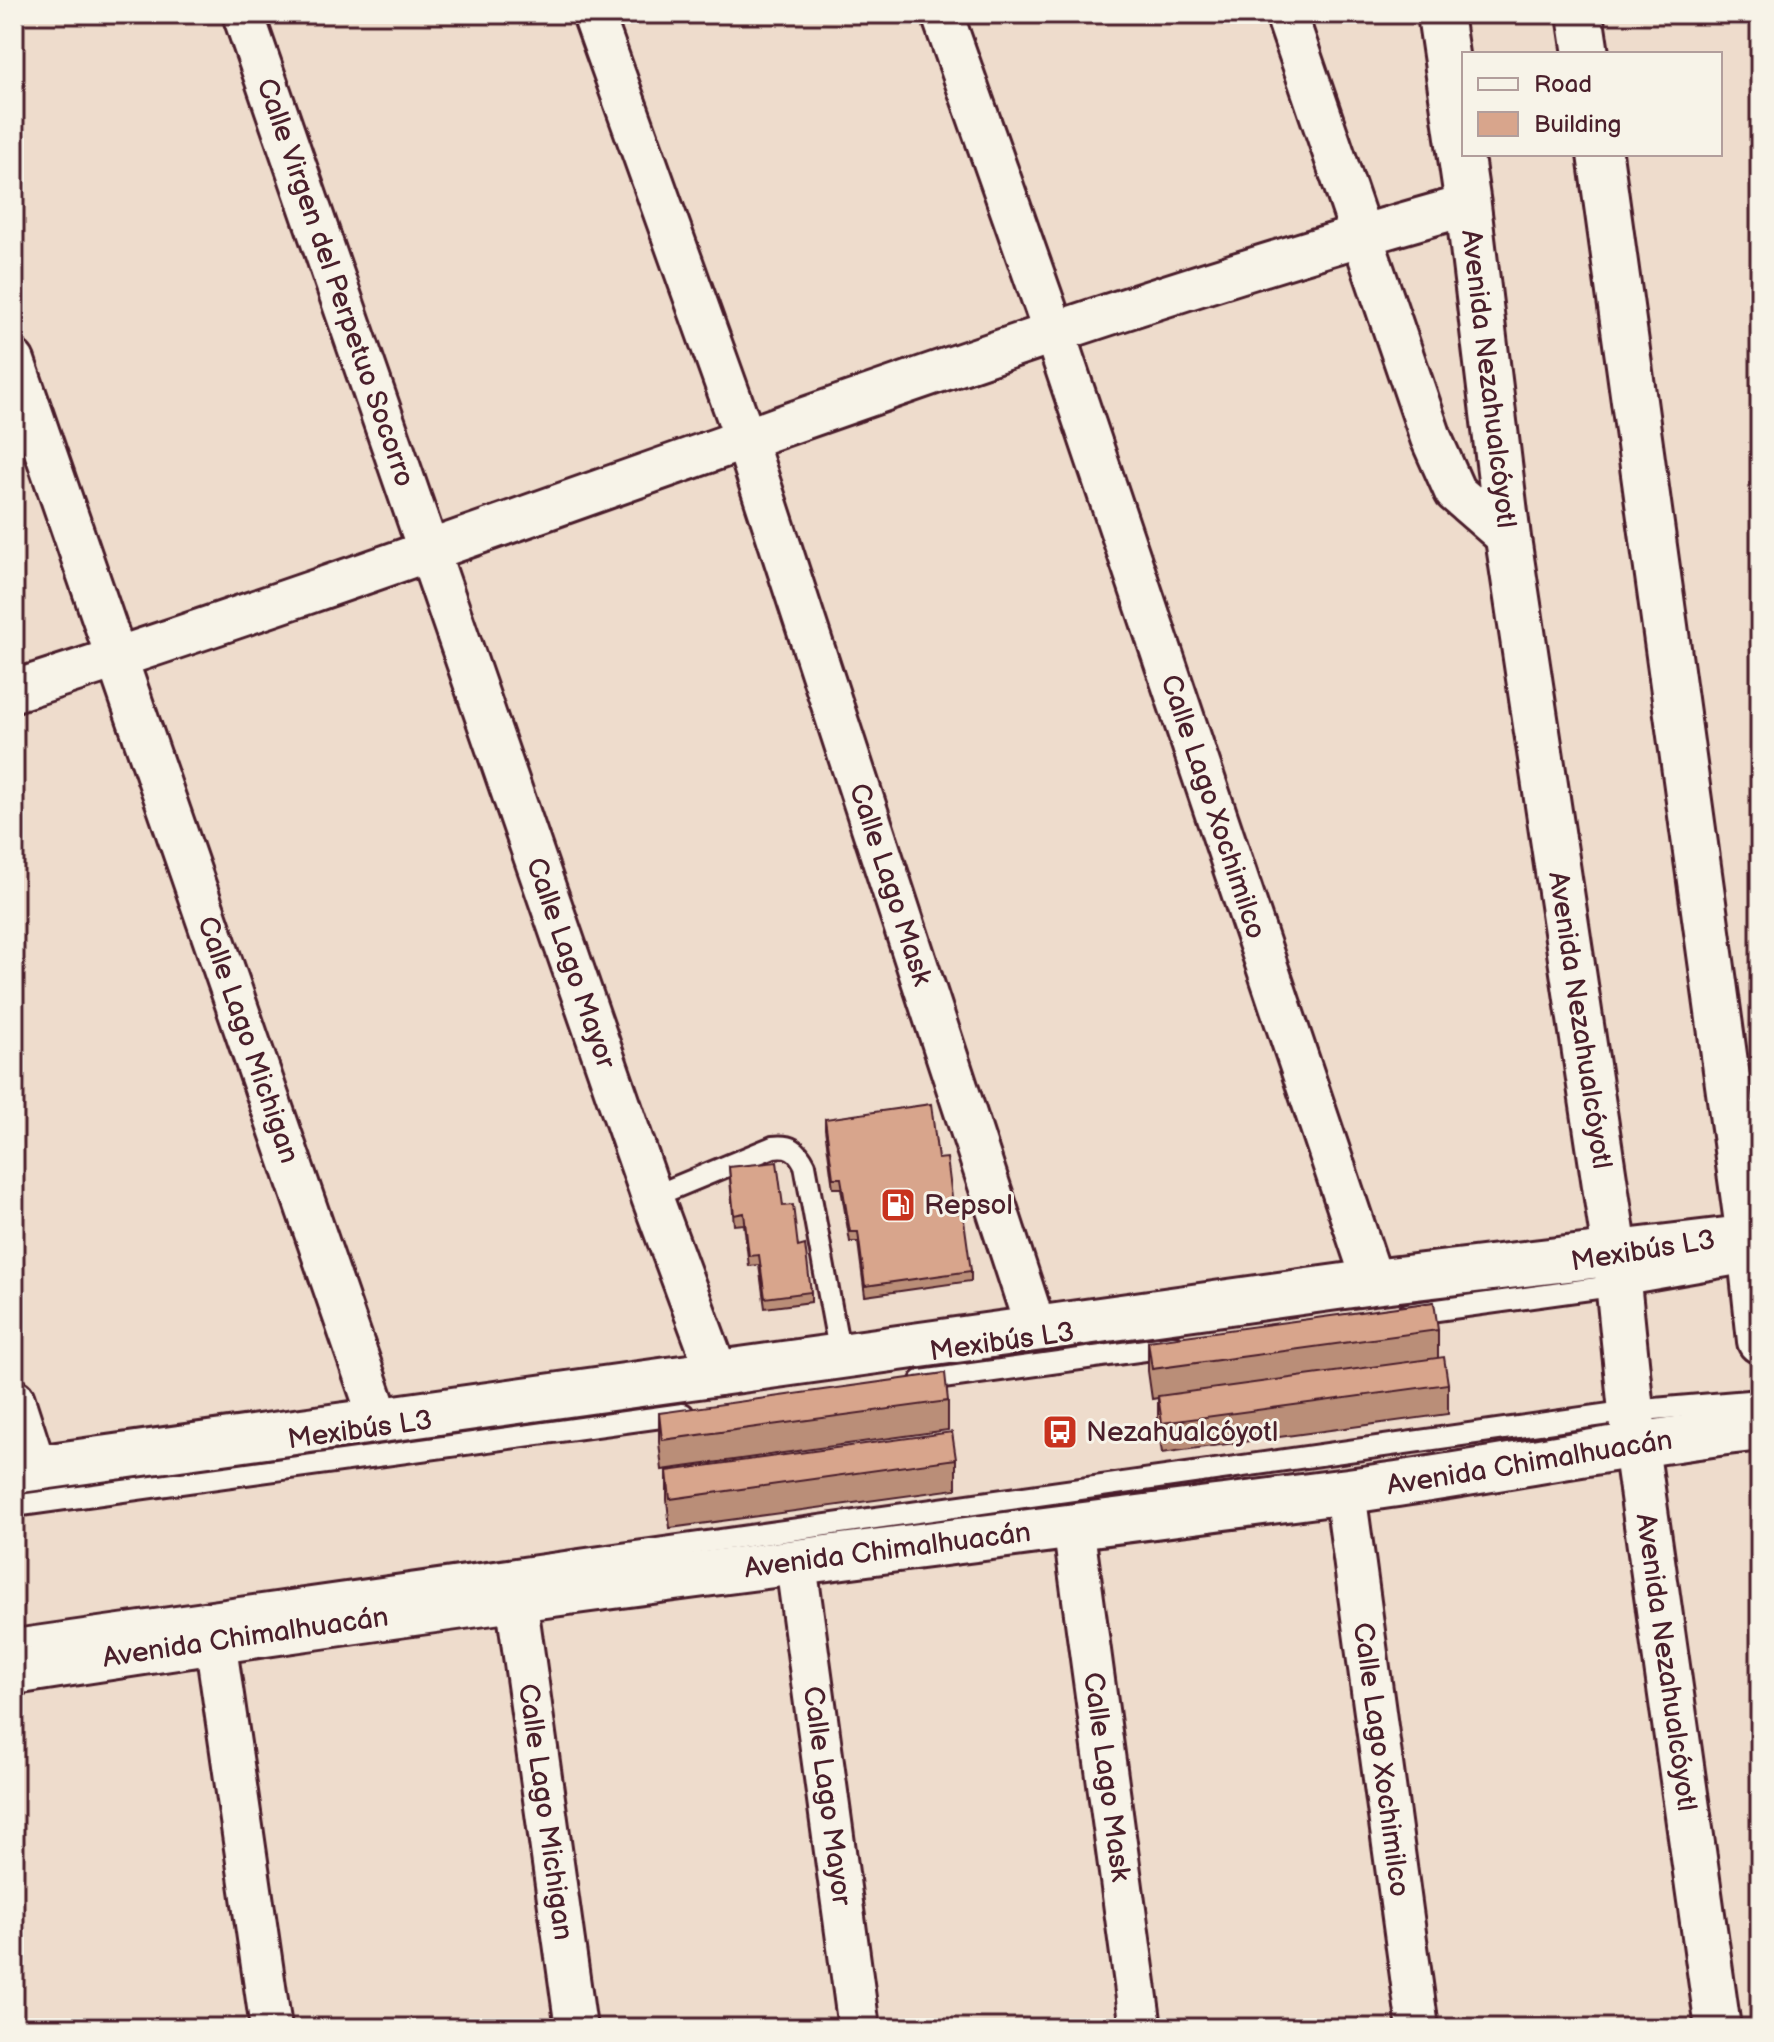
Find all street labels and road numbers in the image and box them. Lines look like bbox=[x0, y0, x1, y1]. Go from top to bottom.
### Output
street label: Calle Virgen del Perpetuo Socorro bbox=[250, 74, 422, 491]
street label: Avenida Nezahualcóyotl bbox=[1455, 228, 1523, 530]
street label: Calle Lago Xochimilco bbox=[1154, 671, 1273, 943]
street label: Calle Lago Mask bbox=[842, 779, 939, 990]
street label: Calle Lago Mayor bbox=[519, 853, 623, 1074]
street label: Avenida Nezahualcóyotl bbox=[1542, 869, 1619, 1171]
street label: Calle Lago Michigan bbox=[191, 912, 306, 1167]
street label: Mexibús L3 bbox=[1568, 1223, 1718, 1279]
street label: Mexibús L3 bbox=[928, 1316, 1076, 1368]
street label: Mexibús L3 bbox=[286, 1404, 434, 1456]
street label: Avenida Chimalhuacán bbox=[1385, 1423, 1674, 1502]
street label: Avenida Nezahualcóyotl bbox=[1629, 1511, 1704, 1813]
street label: Avenida Chimalhuacán bbox=[742, 1516, 1033, 1585]
street label: Avenida Chimalhuacán bbox=[100, 1600, 390, 1674]
street label: Calle Lago Xochimilco bbox=[1346, 1620, 1416, 1899]
street label: Calle Lago Mask bbox=[1077, 1670, 1138, 1884]
street label: Calle Lago Michigan bbox=[512, 1682, 580, 1942]
street label: Calle Lago Mayor bbox=[796, 1684, 859, 1908]

